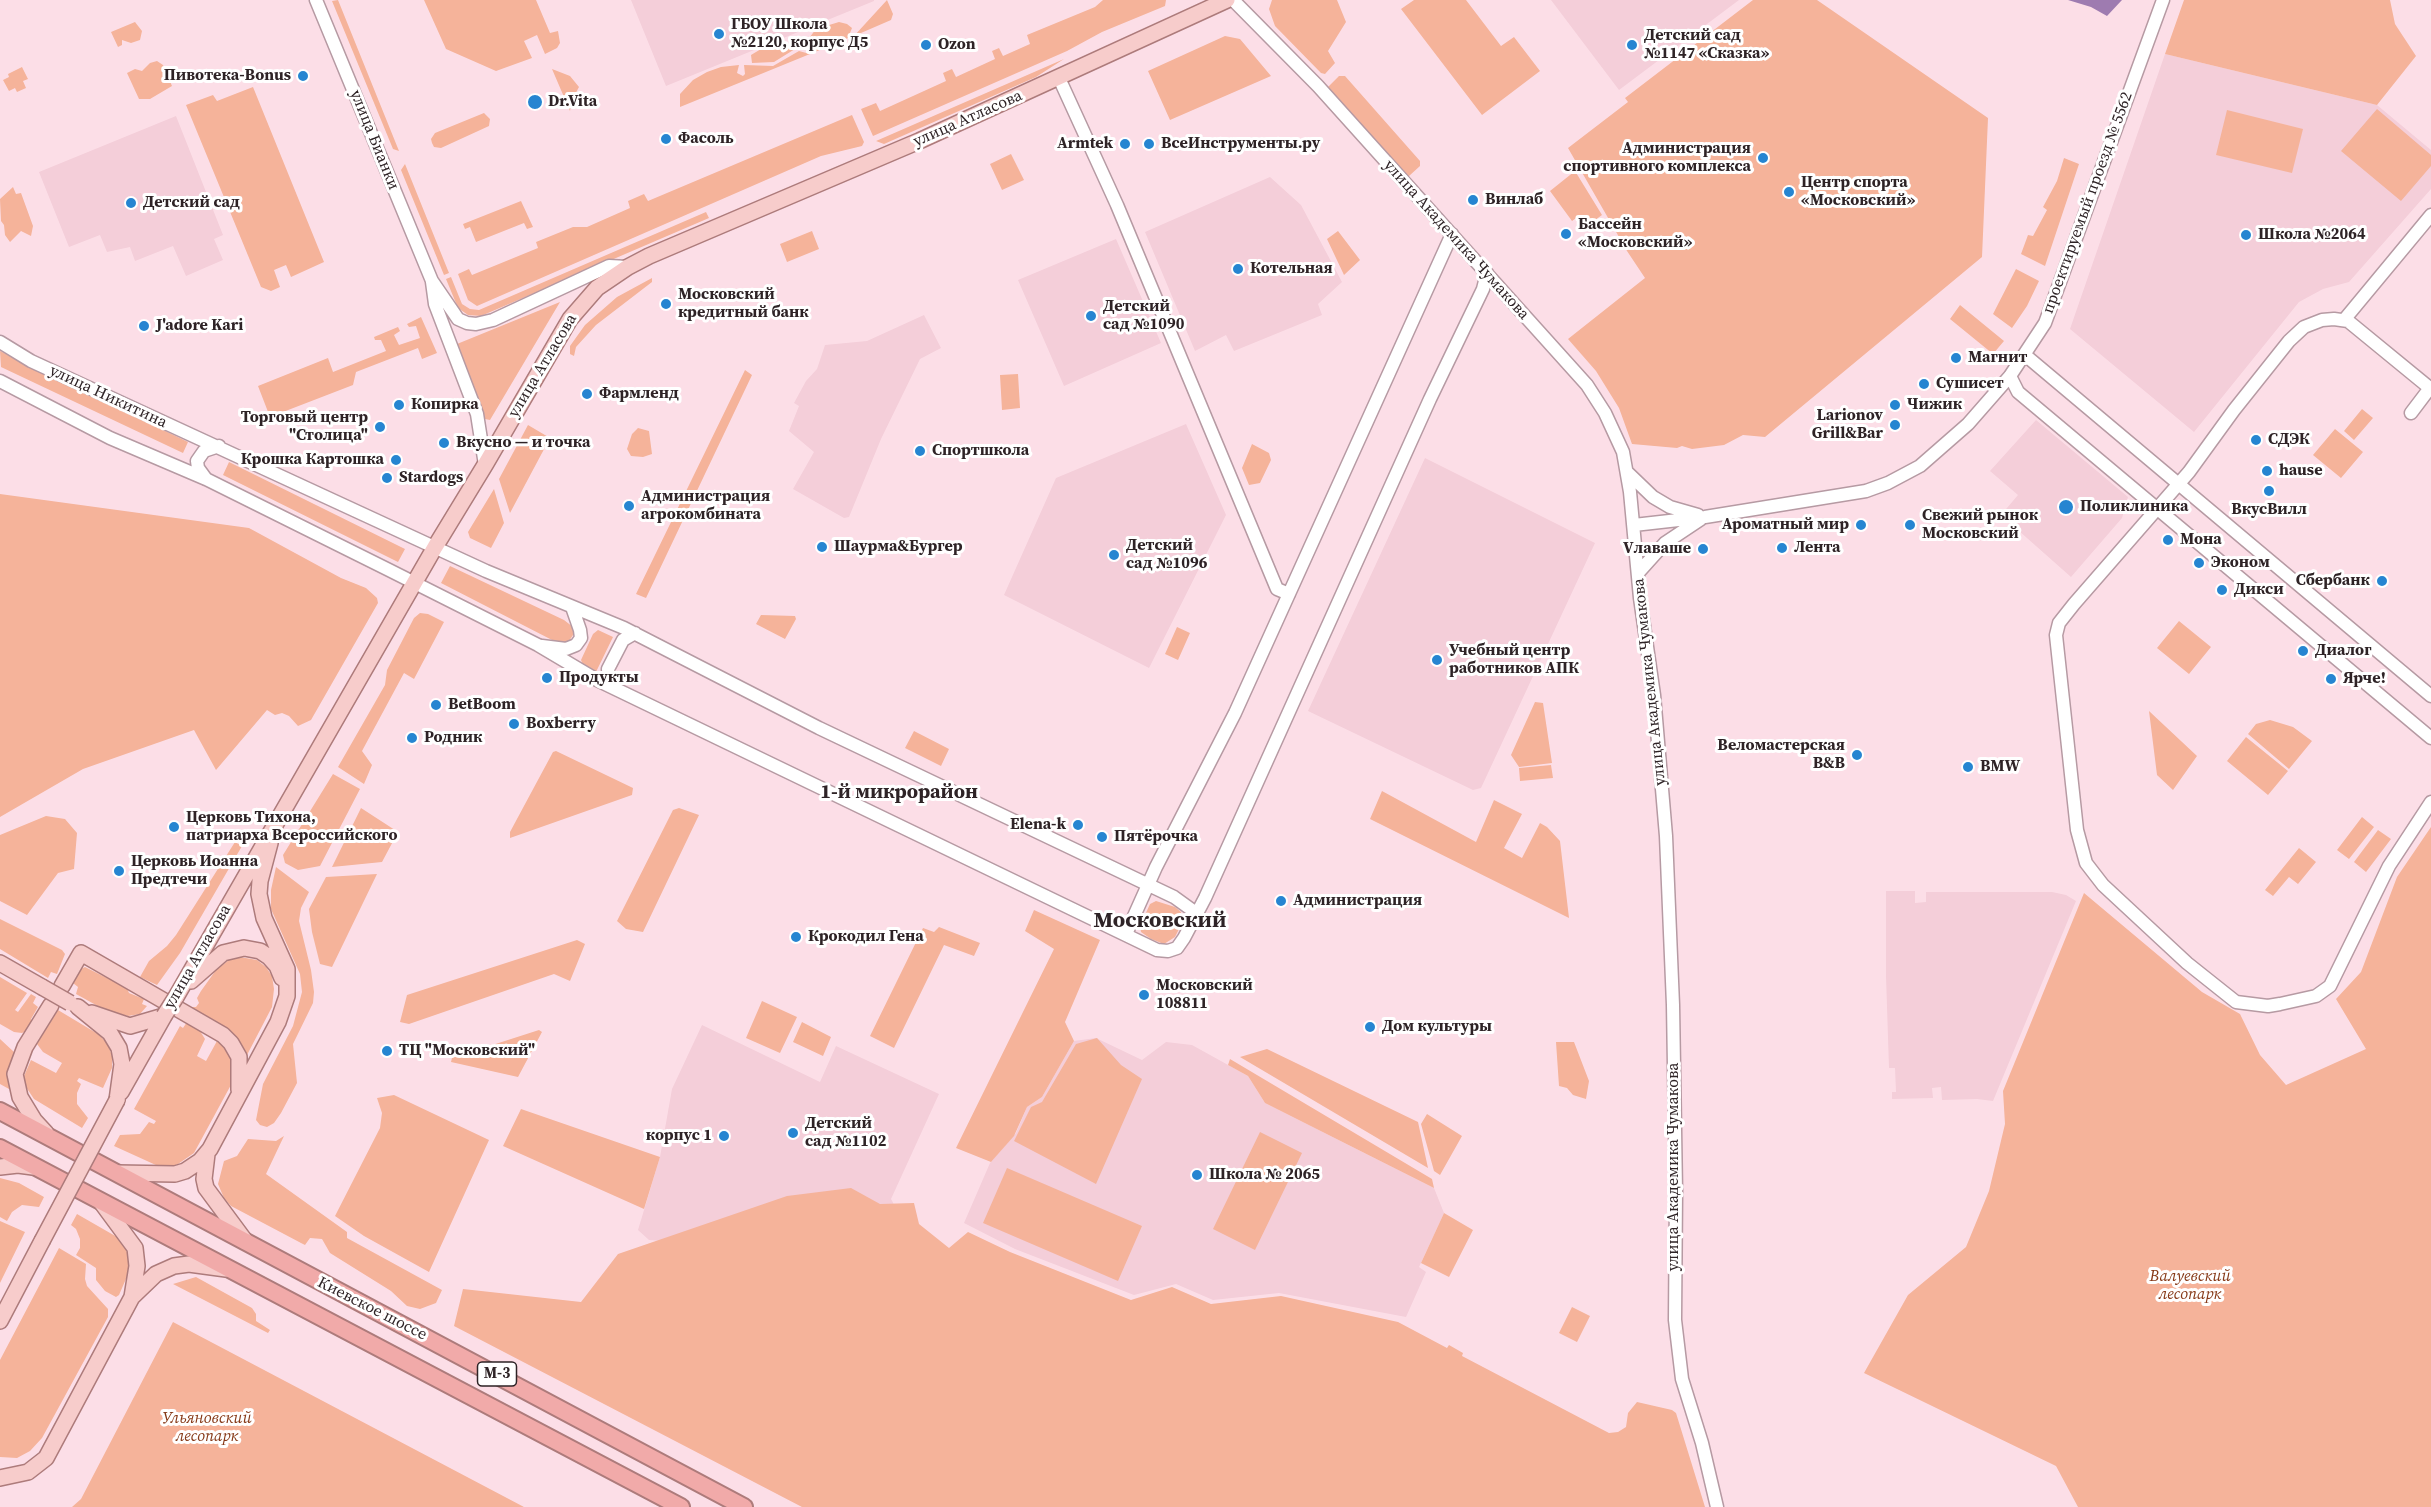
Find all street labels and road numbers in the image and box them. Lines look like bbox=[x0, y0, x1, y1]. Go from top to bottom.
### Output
street label: улица Атласова bbox=[910, 86, 1026, 152]
street label: улица Бианки bbox=[345, 87, 403, 193]
street label: проектируемый проезд № 5562 bbox=[2039, 90, 2137, 316]
street label: улица Академика Чумакова bbox=[1379, 156, 1533, 324]
street label: улица Атласова bbox=[505, 311, 581, 421]
street label: улица Никитина bbox=[46, 361, 170, 433]
street label: улица Академика Чумакова bbox=[1630, 577, 1670, 787]
street label: улица Атласова bbox=[160, 901, 236, 1013]
street label: улица Академика Чумакова bbox=[1664, 1063, 1684, 1271]
street label: Киевское шоссе bbox=[314, 1273, 430, 1345]
road number: М-3 bbox=[478, 1362, 516, 1386]

